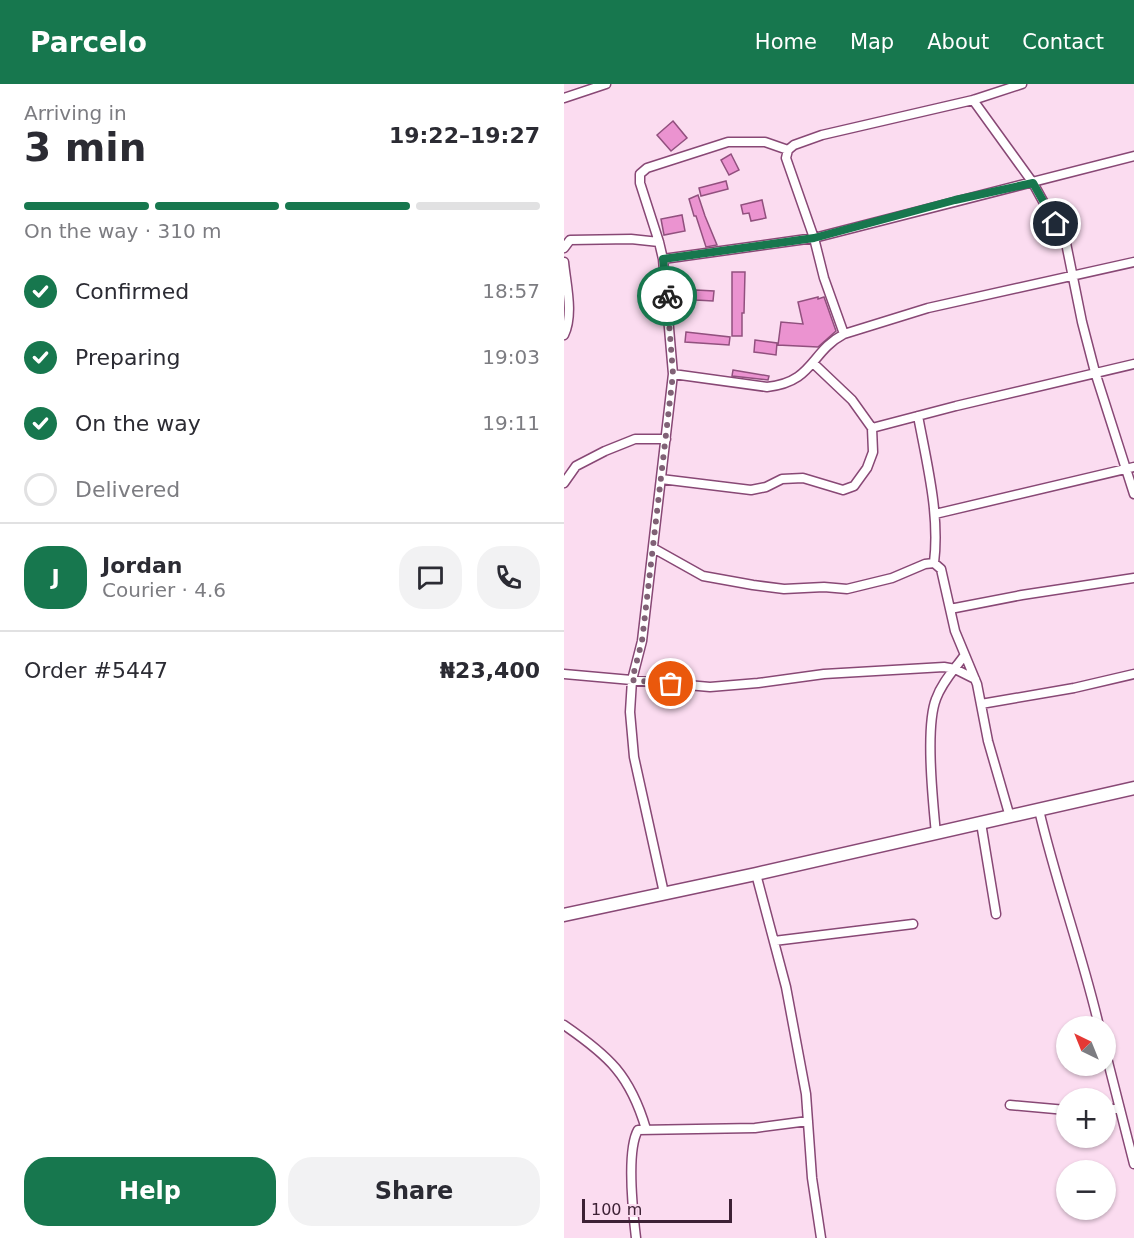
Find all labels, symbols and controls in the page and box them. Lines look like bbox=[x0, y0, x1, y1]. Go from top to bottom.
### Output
text: Parcelo bbox=[30, 26, 147, 59]
text: Home bbox=[755, 30, 817, 54]
text: Map bbox=[850, 30, 894, 54]
text: About bbox=[927, 30, 989, 54]
text: Contact bbox=[1022, 30, 1104, 54]
text: Arriving in bbox=[24, 101, 127, 125]
text: 19:22–19:27 bbox=[389, 123, 540, 148]
text: 3 min bbox=[24, 125, 146, 170]
pin bbox=[1030, 198, 1081, 249]
icon: home bbox=[1039, 207, 1072, 240]
text: On the way · 310 m bbox=[24, 219, 222, 243]
courier bbox=[637, 266, 697, 326]
icon: check bbox=[24, 275, 57, 308]
text: Confirmed bbox=[75, 279, 189, 304]
text: 18:57 bbox=[482, 279, 540, 303]
icon: bike bbox=[651, 280, 684, 313]
icon: check bbox=[24, 341, 57, 374]
text: Preparing bbox=[75, 345, 181, 370]
text: 19:03 bbox=[482, 345, 540, 369]
icon: check bbox=[24, 407, 57, 440]
text: On the way bbox=[75, 411, 201, 436]
text: 19:11 bbox=[482, 411, 540, 435]
text: Delivered bbox=[75, 477, 180, 502]
button: chat bbox=[399, 546, 462, 609]
button: phone bbox=[477, 546, 540, 609]
text: Jordan bbox=[102, 553, 182, 578]
text: J bbox=[51, 565, 60, 590]
text: Courier · 4.6 bbox=[102, 578, 226, 602]
text: Order #5447 bbox=[24, 658, 168, 683]
text: ₦23,400 bbox=[440, 658, 540, 683]
pin bbox=[645, 658, 696, 709]
icon: bag bbox=[654, 667, 687, 700]
north arrow bbox=[1056, 1016, 1116, 1076]
map controls bbox=[1056, 1016, 1116, 1220]
button: + bbox=[1056, 1088, 1116, 1148]
button: Help bbox=[24, 1157, 276, 1226]
button: Share bbox=[288, 1157, 540, 1226]
button: − bbox=[1056, 1160, 1116, 1220]
scale bar bbox=[582, 1196, 732, 1224]
text: 100 m bbox=[591, 1200, 642, 1219]

